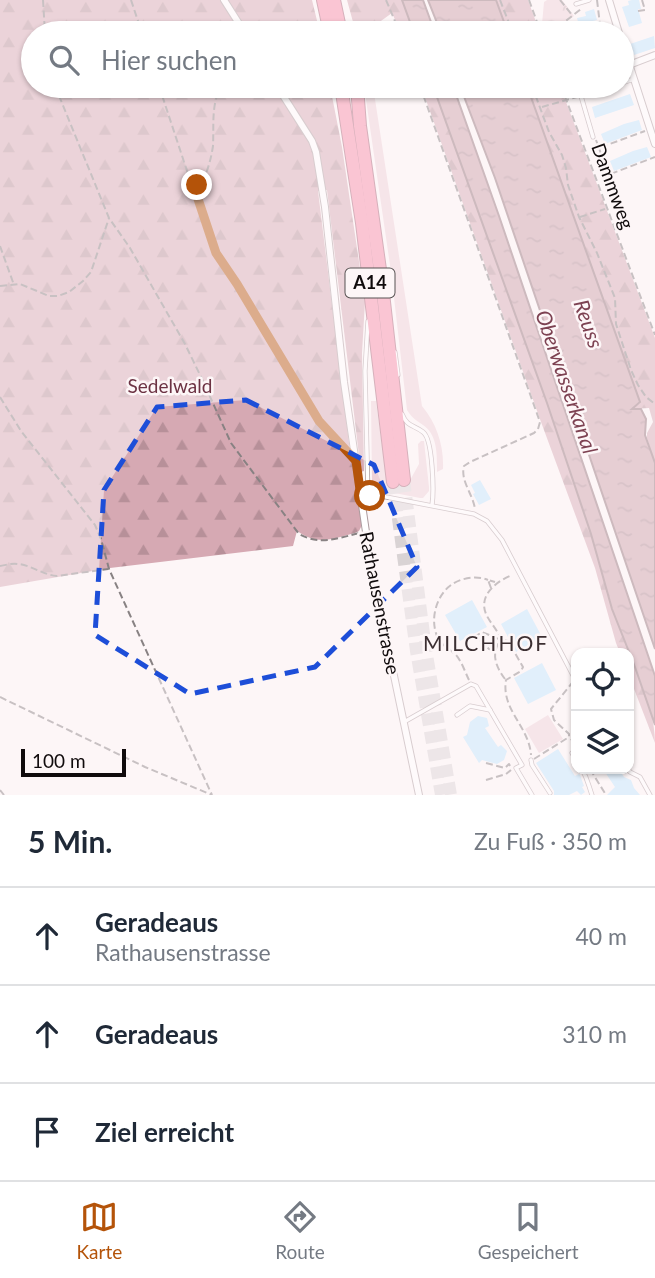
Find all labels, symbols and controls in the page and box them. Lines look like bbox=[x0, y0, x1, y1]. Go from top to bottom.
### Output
search box bbox=[21, 21, 634, 98]
icon: search bbox=[45, 41, 83, 79]
text: Hier suchen bbox=[101, 44, 237, 76]
street label: Dammweg bbox=[587, 140, 640, 232]
route end bbox=[181, 169, 212, 200]
road number: A14 bbox=[346, 268, 394, 298]
water label: Reuss bbox=[570, 296, 609, 351]
water label: Oberwasserkanal bbox=[531, 306, 604, 457]
park label: Sedelwald bbox=[128, 374, 212, 397]
route start bbox=[354, 480, 385, 511]
street label: Rathausenstrasse bbox=[355, 529, 406, 676]
district label: MILCHHOF bbox=[423, 630, 549, 655]
map controls bbox=[571, 648, 634, 774]
button: locate bbox=[571, 648, 634, 711]
button: layers bbox=[571, 711, 634, 774]
scale bar bbox=[21, 746, 126, 778]
text: 100 m bbox=[32, 749, 86, 772]
text: 5 Min. bbox=[28, 823, 113, 859]
text: Zu Fuß · 350 m bbox=[474, 827, 627, 855]
text: Geradeaus bbox=[95, 906, 218, 938]
icon: ahead bbox=[28, 917, 66, 955]
text: 40 m bbox=[576, 922, 627, 950]
text: Rathausenstrasse bbox=[95, 938, 271, 966]
icon: ahead bbox=[28, 1015, 66, 1053]
text: Geradeaus bbox=[95, 1018, 218, 1050]
text: 310 m bbox=[562, 1020, 627, 1048]
icon: arrive bbox=[28, 1113, 66, 1151]
text: Ziel erreicht bbox=[95, 1116, 234, 1148]
tab: Karte bbox=[77, 1198, 122, 1263]
tab: Route bbox=[275, 1198, 325, 1263]
tab: Gespeichert bbox=[478, 1198, 578, 1263]

